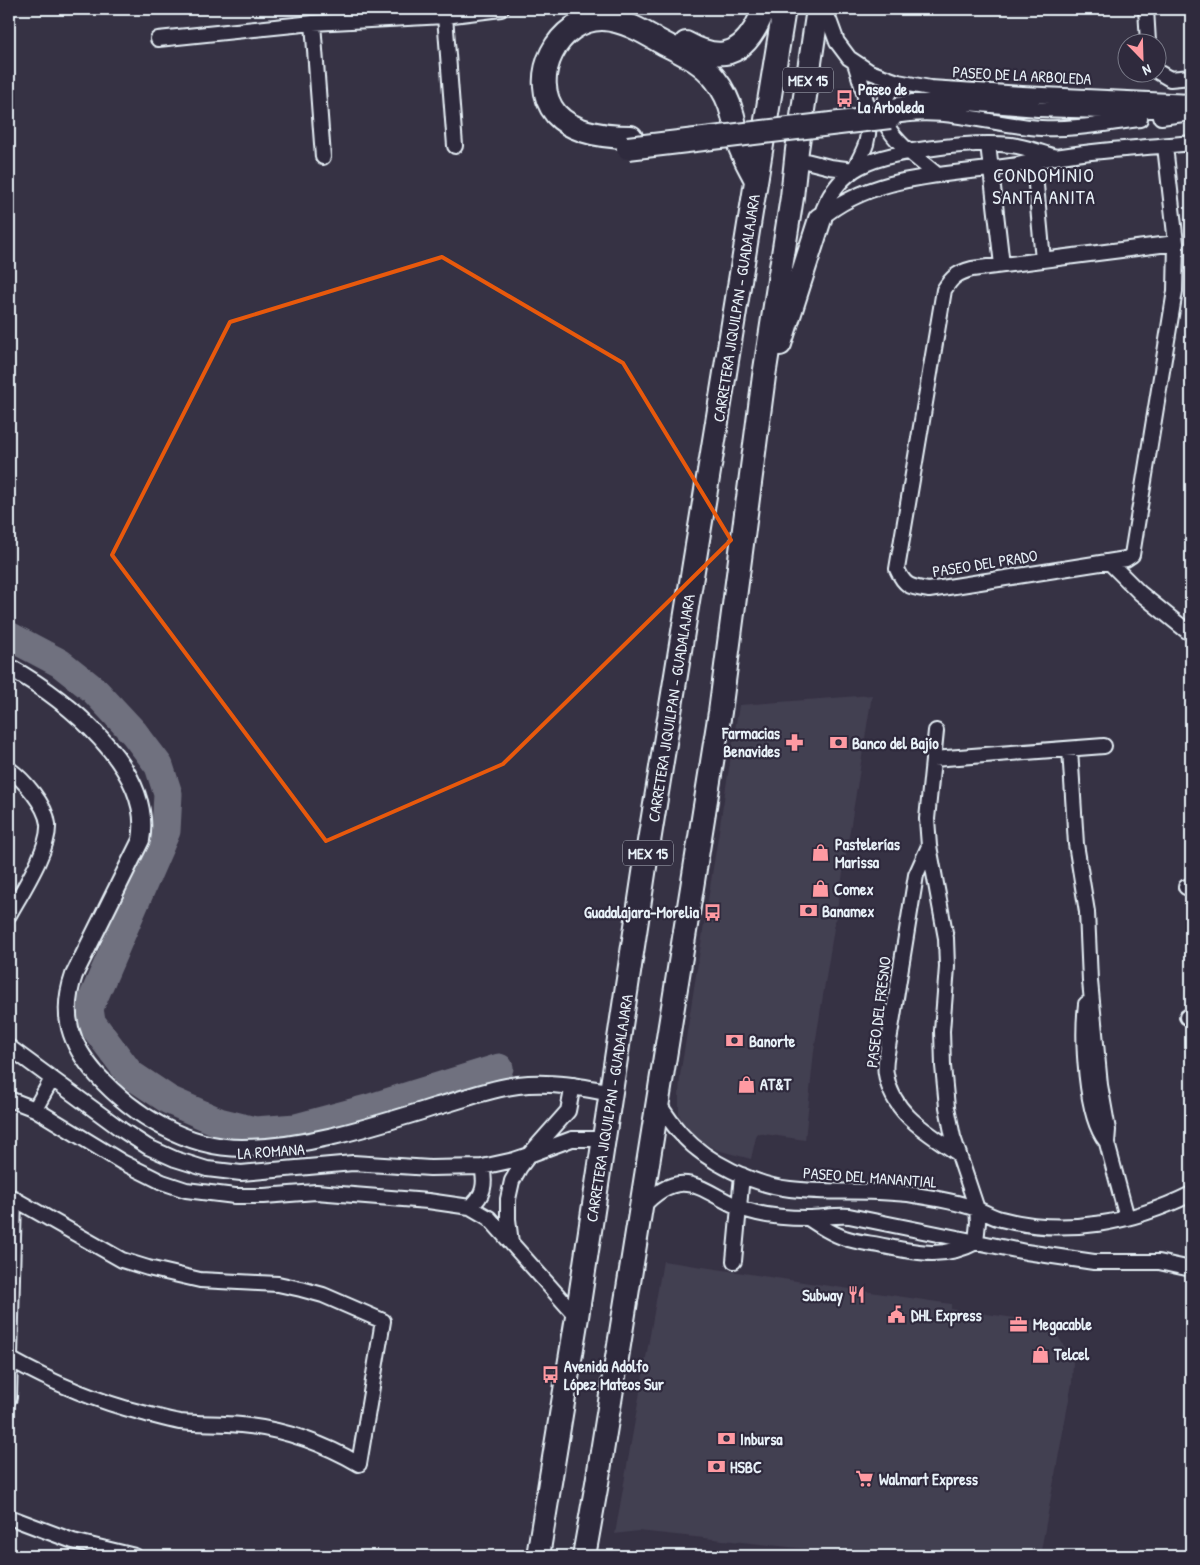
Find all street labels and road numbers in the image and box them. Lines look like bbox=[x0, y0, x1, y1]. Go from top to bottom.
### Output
street label: PASEO DE LA ARBOLEDA bbox=[952, 60, 1092, 90]
road number: MEX 15 bbox=[783, 68, 833, 92]
street label: CARRETERA JIQUILPAN - GUADALAJARA bbox=[707, 192, 765, 423]
street label: PASEO DEL PRADO bbox=[931, 544, 1039, 582]
street label: CARRETERA JIQUILPAN - GUADALAJARA bbox=[642, 592, 700, 823]
road number: MEX 15 bbox=[623, 840, 673, 866]
street label: PASEO DEL FRESNO bbox=[860, 955, 896, 1069]
street label: CARRETERA JIQUILPAN - GUADALAJARA bbox=[580, 992, 638, 1223]
street label: LA ROMANA bbox=[237, 1138, 306, 1164]
street label: PASEO DEL MANANTIAL bbox=[802, 1161, 938, 1193]

